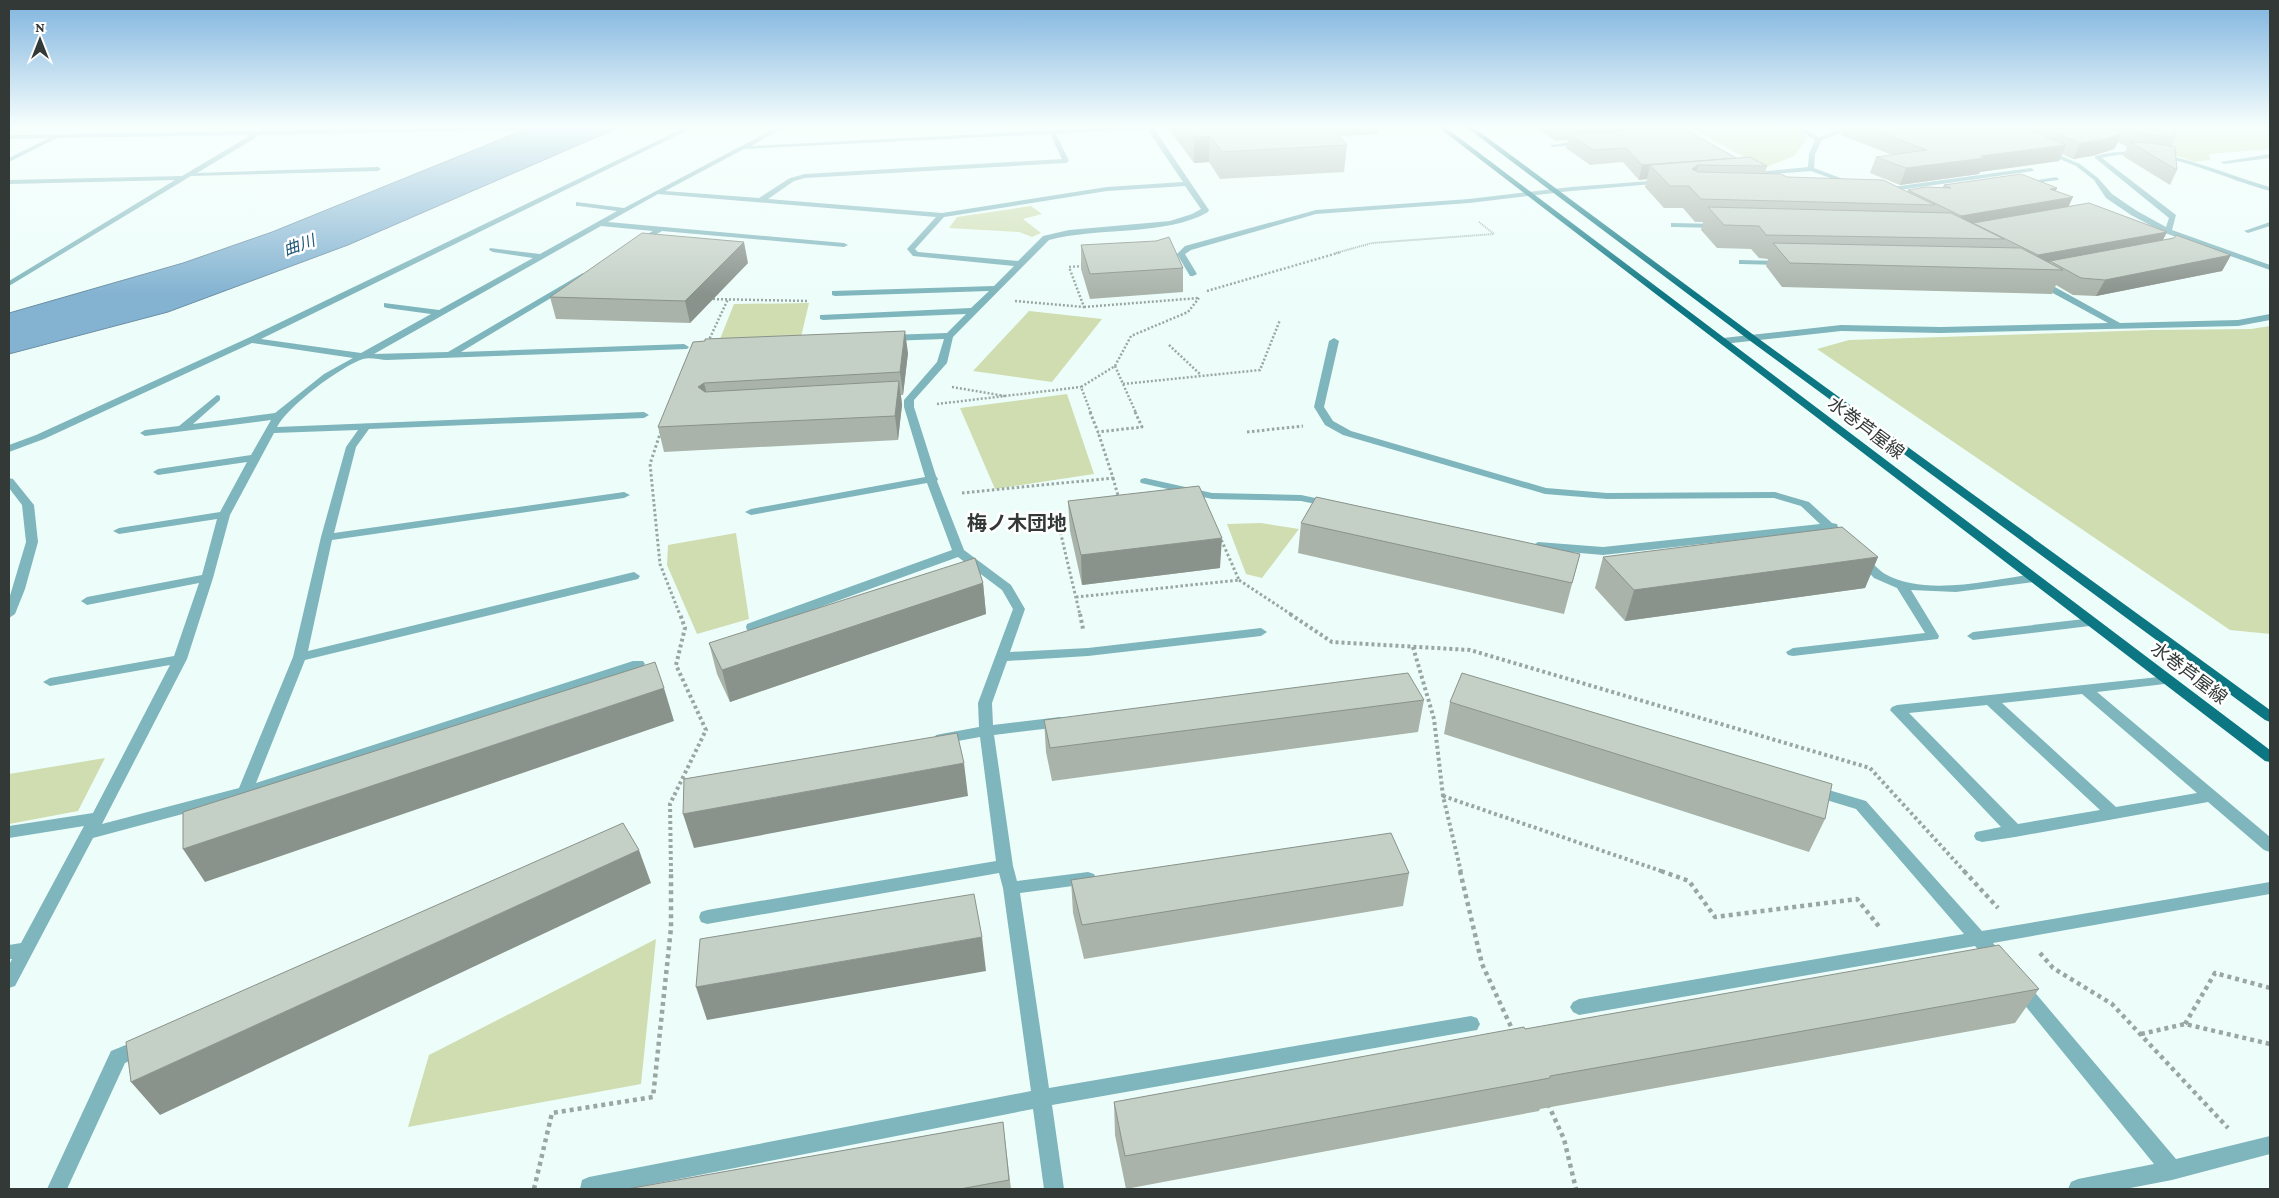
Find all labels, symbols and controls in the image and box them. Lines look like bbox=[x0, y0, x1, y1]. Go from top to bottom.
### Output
north arrow bbox=[15, 15, 65, 65]
text: N bbox=[35, 19, 45, 35]
water label: 曲川 bbox=[281, 231, 319, 258]
street label: 水巻芦屋線 bbox=[1824, 393, 1908, 463]
district label: 梅ノ木団地 bbox=[967, 512, 1067, 534]
street label: 水巻芦屋線 bbox=[2147, 638, 2231, 708]

